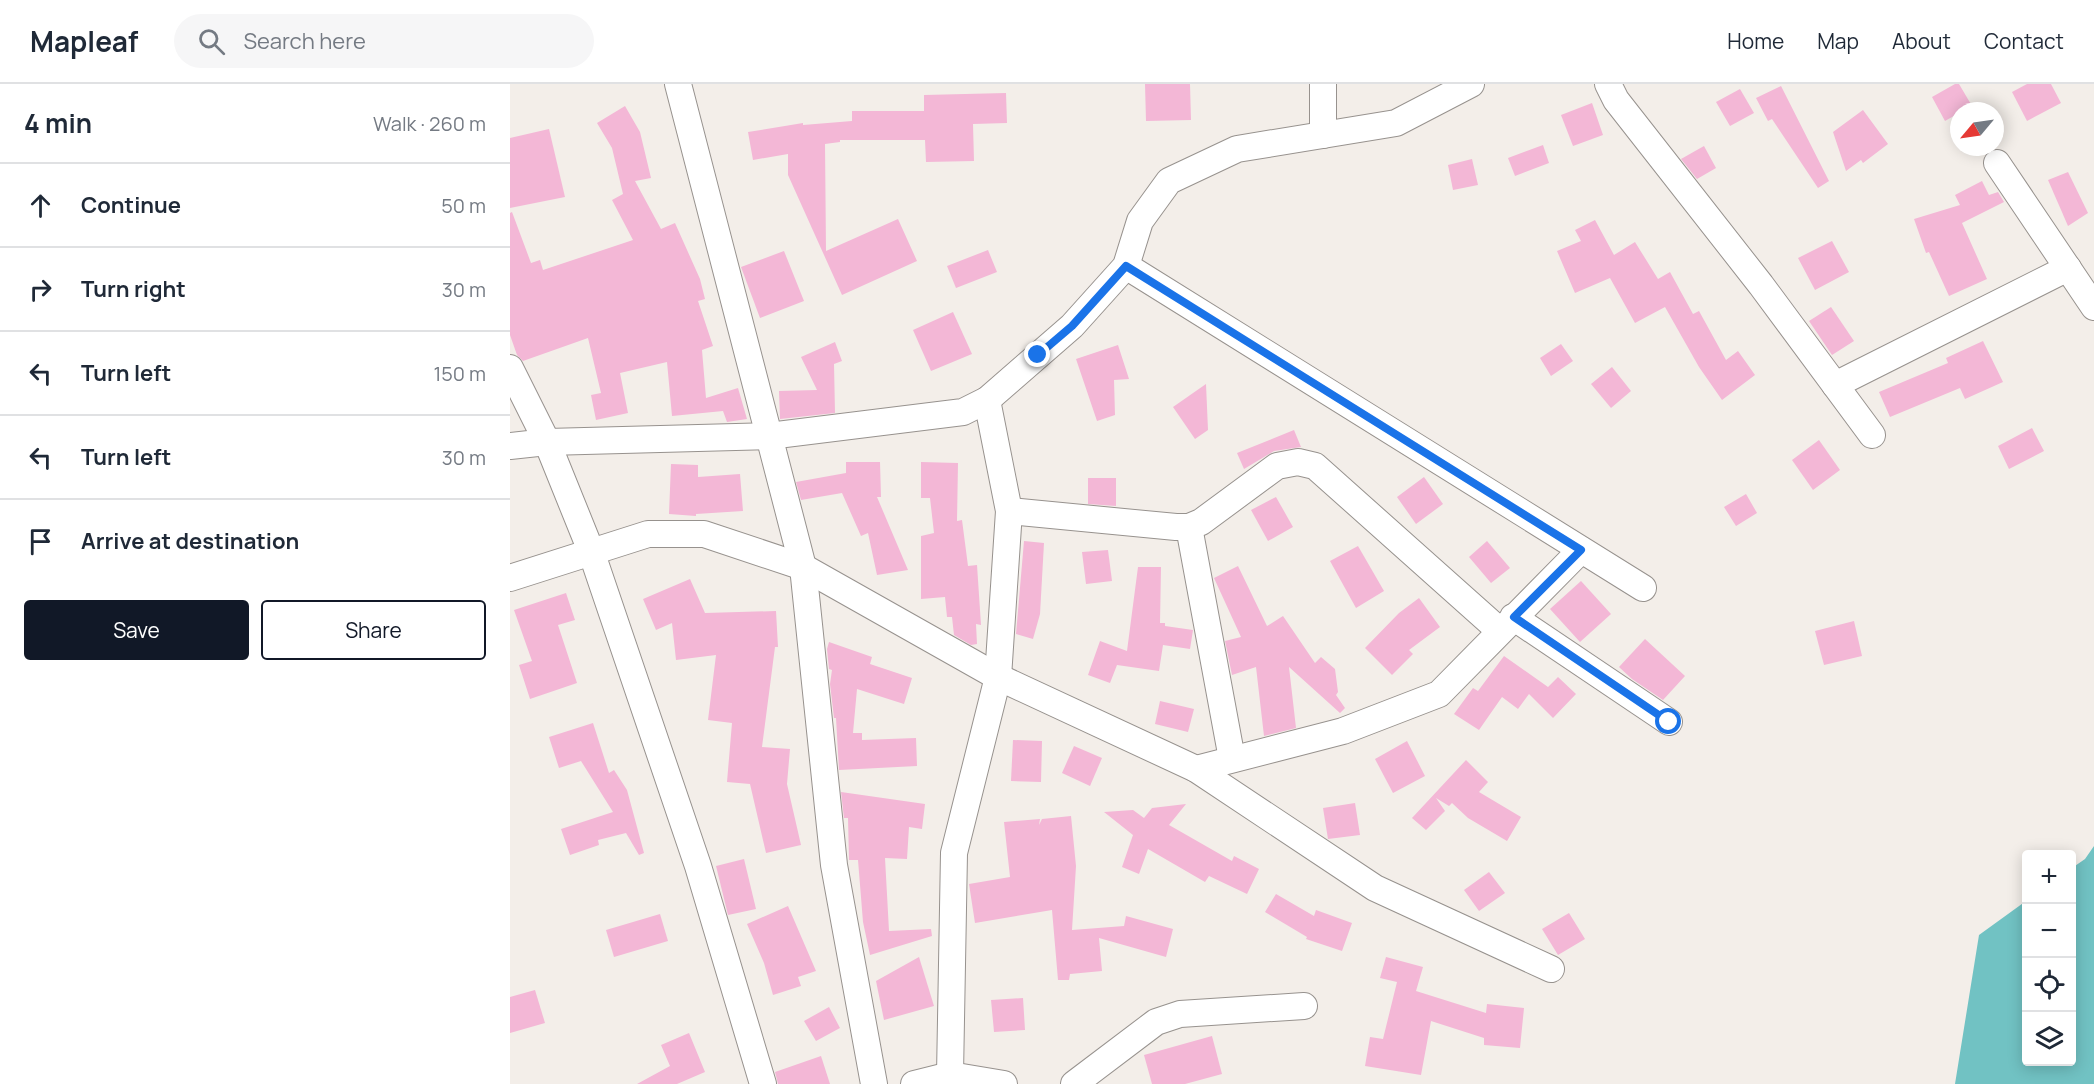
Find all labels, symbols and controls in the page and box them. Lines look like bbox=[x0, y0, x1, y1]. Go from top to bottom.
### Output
search box bbox=[174, 14, 594, 68]
text: Mapleaf bbox=[30, 22, 138, 60]
icon: search bbox=[195, 25, 228, 58]
text: Search here bbox=[243, 26, 366, 56]
text: Home bbox=[1727, 27, 1784, 55]
text: Map bbox=[1817, 27, 1859, 55]
text: About bbox=[1892, 27, 1951, 55]
text: Contact bbox=[1984, 27, 2064, 55]
north arrow bbox=[1950, 102, 2004, 156]
text: 4 min bbox=[24, 105, 92, 141]
text: Walk · 260 m bbox=[373, 110, 486, 137]
icon: ahead bbox=[24, 189, 57, 222]
text: Continue bbox=[81, 190, 181, 220]
text: 50 m bbox=[441, 192, 486, 219]
icon: right bbox=[24, 273, 57, 306]
text: Turn right bbox=[81, 274, 186, 304]
text: 30 m bbox=[442, 276, 486, 303]
route end bbox=[1024, 341, 1050, 367]
icon: left bbox=[24, 357, 57, 390]
text: Turn left bbox=[81, 358, 171, 388]
text: 150 m bbox=[433, 360, 486, 387]
icon: left bbox=[24, 441, 57, 474]
text: Turn left bbox=[81, 442, 171, 472]
text: 30 m bbox=[442, 444, 486, 471]
icon: arrive bbox=[24, 525, 57, 558]
text: Arrive at destination bbox=[81, 526, 299, 556]
button: Save bbox=[24, 600, 249, 660]
button: Share bbox=[261, 600, 486, 660]
route start bbox=[1655, 708, 1681, 734]
map controls bbox=[2022, 850, 2076, 1066]
button: + bbox=[2022, 850, 2076, 904]
button: − bbox=[2022, 904, 2076, 958]
button: locate bbox=[2022, 958, 2076, 1012]
button: layers bbox=[2022, 1012, 2076, 1066]

